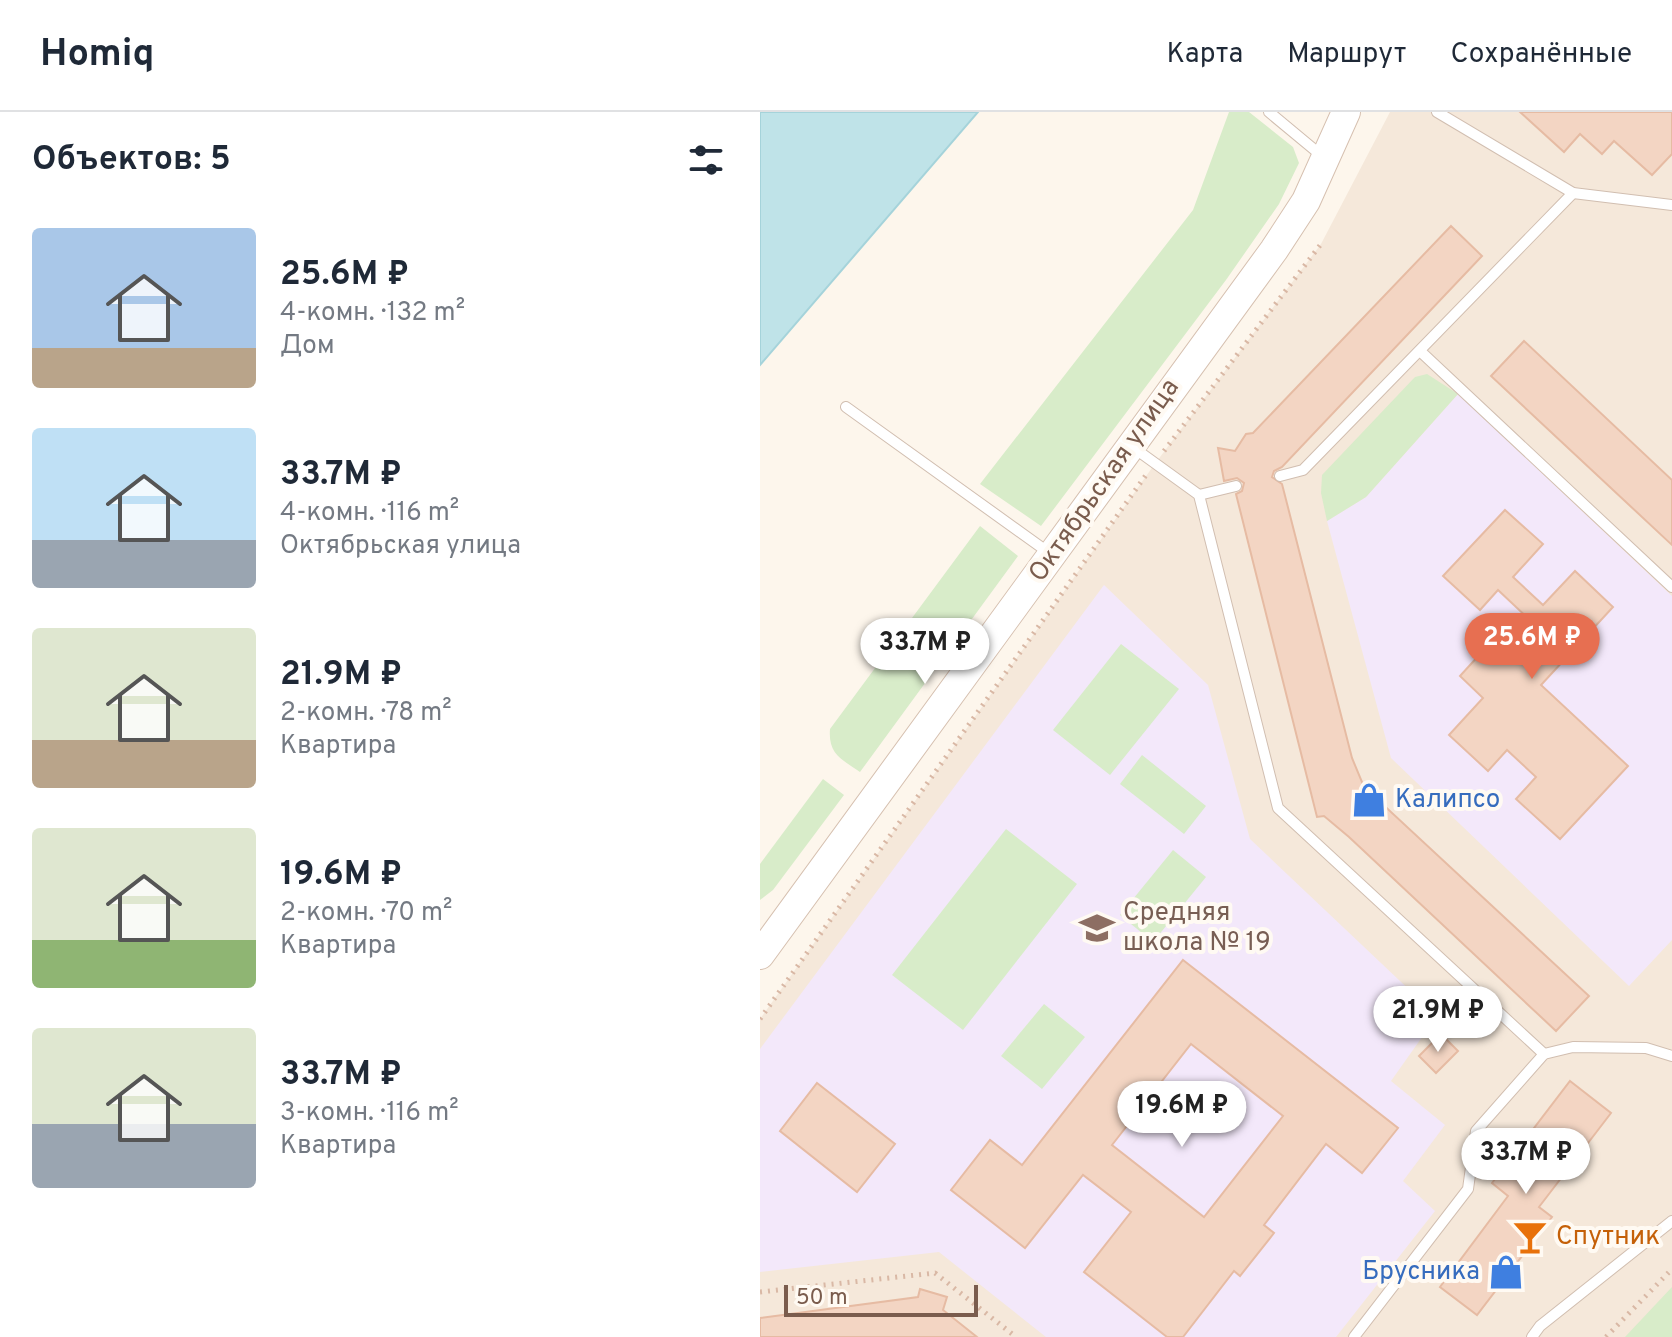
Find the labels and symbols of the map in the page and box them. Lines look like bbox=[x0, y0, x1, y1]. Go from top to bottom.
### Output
street label: Октябрьская улица bbox=[1022, 373, 1188, 589]
pin: 25.6M ₽ bbox=[1458, 613, 1606, 681]
pin: 33.7M ₽ bbox=[851, 618, 999, 686]
shop icon: Калипсо bbox=[1350, 781, 1388, 819]
place label: Калипсо bbox=[1395, 784, 1500, 817]
place label: Средняя школа № 19 bbox=[1123, 897, 1271, 960]
school or university icon: Средняя школа № 19 bbox=[1078, 909, 1116, 947]
pin: 21.9M ₽ bbox=[1364, 986, 1512, 1054]
pin: 19.6M ₽ bbox=[1108, 1081, 1256, 1149]
pin: 33.7M ₽ bbox=[1452, 1128, 1600, 1196]
bar icon: Спутник bbox=[1511, 1218, 1549, 1256]
place label: Спутник bbox=[1556, 1221, 1660, 1254]
shop icon: Брусника bbox=[1487, 1253, 1525, 1291]
place label: Брусника bbox=[1362, 1256, 1480, 1289]
scale bar bbox=[784, 1281, 978, 1317]

